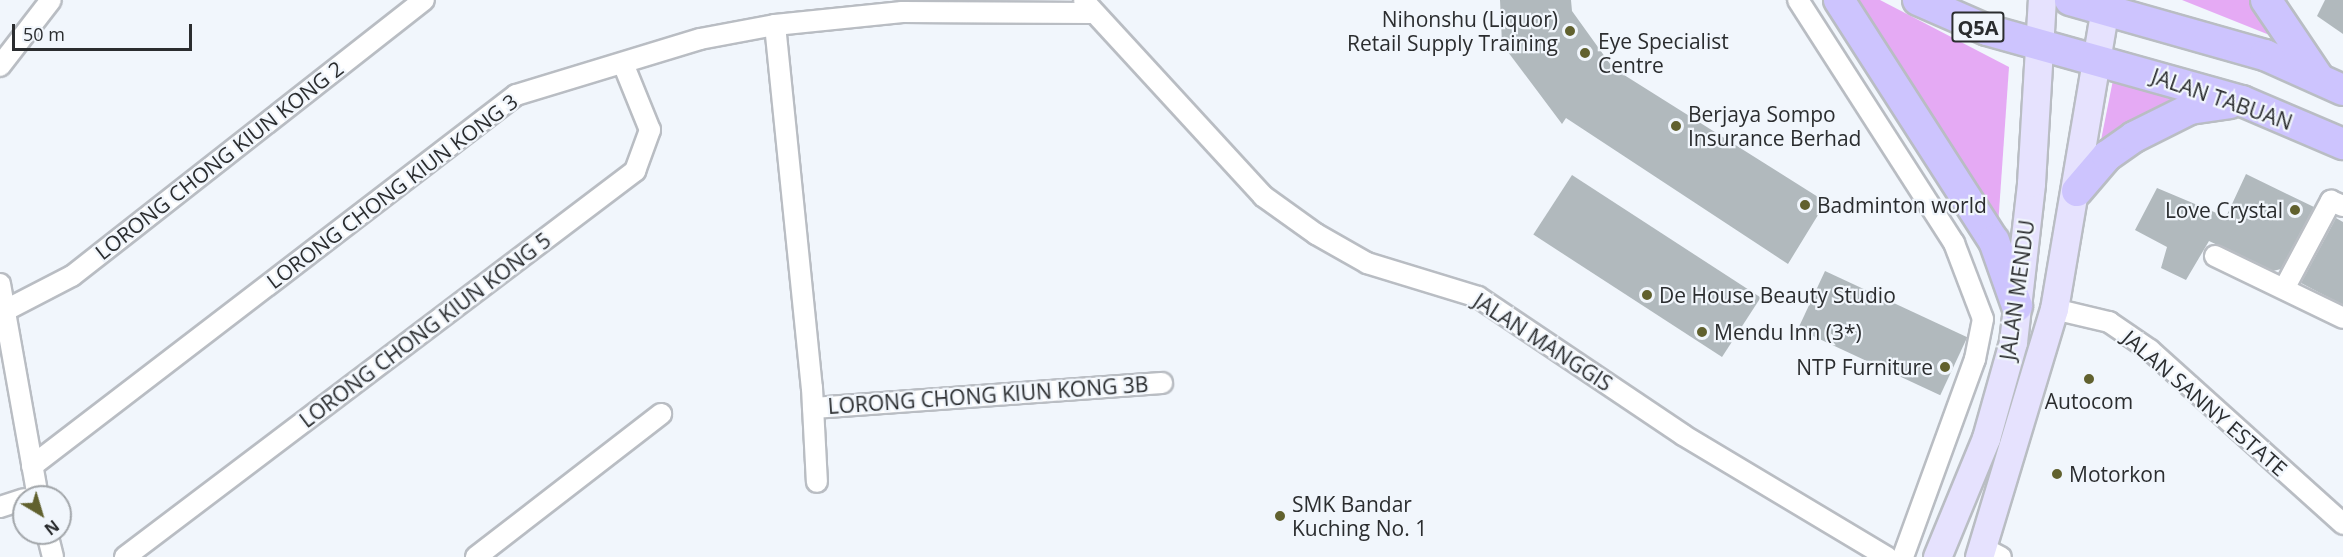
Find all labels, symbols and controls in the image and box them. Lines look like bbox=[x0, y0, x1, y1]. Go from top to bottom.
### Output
place label: Nihonshu (Liquor) Retail Supply Training bbox=[1347, 6, 1558, 56]
road number: Q5A bbox=[1951, 10, 2005, 44]
scale bar bbox=[15, 12, 195, 50]
text: 50 m bbox=[23, 22, 65, 46]
marker: Nihonshu (Liquor) Retail Supply Training bbox=[1563, 24, 1577, 38]
place label: Eye Specialist Centre bbox=[1598, 28, 1729, 78]
marker: Eye Specialist Centre bbox=[1576, 44, 1594, 62]
street label: LORONG CHONG KIUN KONG 2 bbox=[90, 55, 348, 265]
street label: JALAN TABUAN bbox=[2148, 63, 2296, 135]
street label: LORONG CHONG KIUN KONG 3 bbox=[262, 88, 522, 294]
place label: Berjaya Sompo Insurance Berhad bbox=[1688, 101, 1861, 151]
marker: Berjaya Sompo Insurance Berhad bbox=[1669, 119, 1683, 133]
place label: Badminton world bbox=[1817, 192, 1987, 218]
place label: Love Crystal bbox=[2165, 197, 2283, 223]
marker: Badminton world bbox=[1798, 198, 1812, 212]
marker: Love Crystal bbox=[2288, 203, 2302, 217]
street label: JALAN MENDU bbox=[1995, 218, 2039, 362]
street label: LORONG CHONG KIUN KONG 5 bbox=[295, 227, 555, 433]
place label: De House Beauty Studio bbox=[1659, 282, 1896, 308]
street label: JALAN MANGGIS bbox=[1469, 288, 1617, 396]
marker: De House Beauty Studio bbox=[1640, 288, 1654, 302]
place label: Mendu Inn (3*) bbox=[1714, 319, 1862, 345]
marker: Mendu Inn (3*) bbox=[1695, 325, 1709, 339]
street label: JALAN SANNY ESTATE bbox=[2118, 325, 2292, 481]
place label: NTP Furniture bbox=[1796, 354, 1933, 380]
marker: NTP Furniture bbox=[1938, 360, 1952, 374]
street label: LORONG CHONG KIUN KONG 3B bbox=[827, 371, 1149, 419]
marker: Autocom bbox=[2082, 372, 2096, 386]
place label: Autocom bbox=[2045, 388, 2133, 414]
place label: Motorkon bbox=[2069, 461, 2166, 487]
marker: Motorkon bbox=[2050, 467, 2064, 481]
north arrow bbox=[12, 485, 72, 545]
place label: SMK Bandar Kuching No. 1 bbox=[1292, 491, 1427, 541]
marker: SMK Bandar Kuching No. 1 bbox=[1273, 509, 1287, 523]
text: N bbox=[40, 515, 64, 540]

